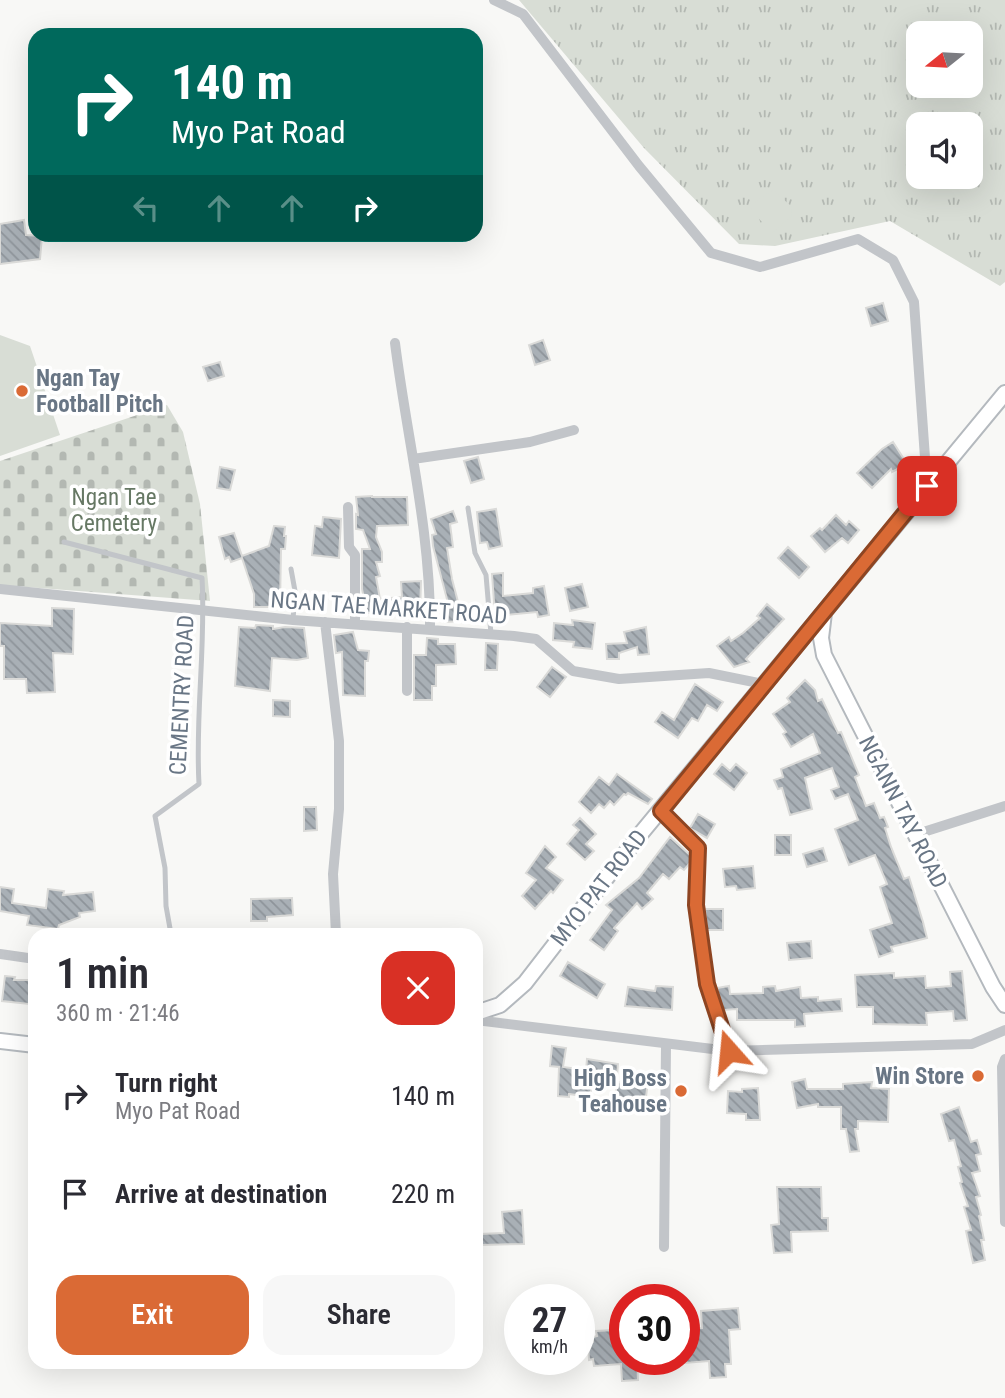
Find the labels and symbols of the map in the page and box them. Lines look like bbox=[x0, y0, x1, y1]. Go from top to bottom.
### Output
north arrow bbox=[906, 21, 984, 98]
place label: Ngan Tay Football Pitch bbox=[36, 365, 164, 418]
marker: Ngan Tay Football Pitch bbox=[14, 383, 30, 399]
pin bbox=[897, 456, 957, 516]
park label: Ngan Tae Cemetery bbox=[71, 484, 158, 537]
street label: NGAN TAE MARKET ROAD bbox=[270, 586, 508, 630]
street label: CEMENTRY ROAD bbox=[164, 614, 200, 776]
street label: NGANN TAY ROAD bbox=[853, 731, 953, 893]
street label: MYO PAT ROAD bbox=[545, 825, 653, 951]
position arrow bbox=[692, 1014, 766, 1088]
place label: Win Store bbox=[875, 1063, 964, 1090]
place label: High Boss Teahouse bbox=[574, 1065, 667, 1118]
marker: Win Store bbox=[970, 1068, 986, 1084]
marker: High Boss Teahouse bbox=[673, 1083, 689, 1099]
speed limit sign: 30 bbox=[609, 1284, 700, 1375]

